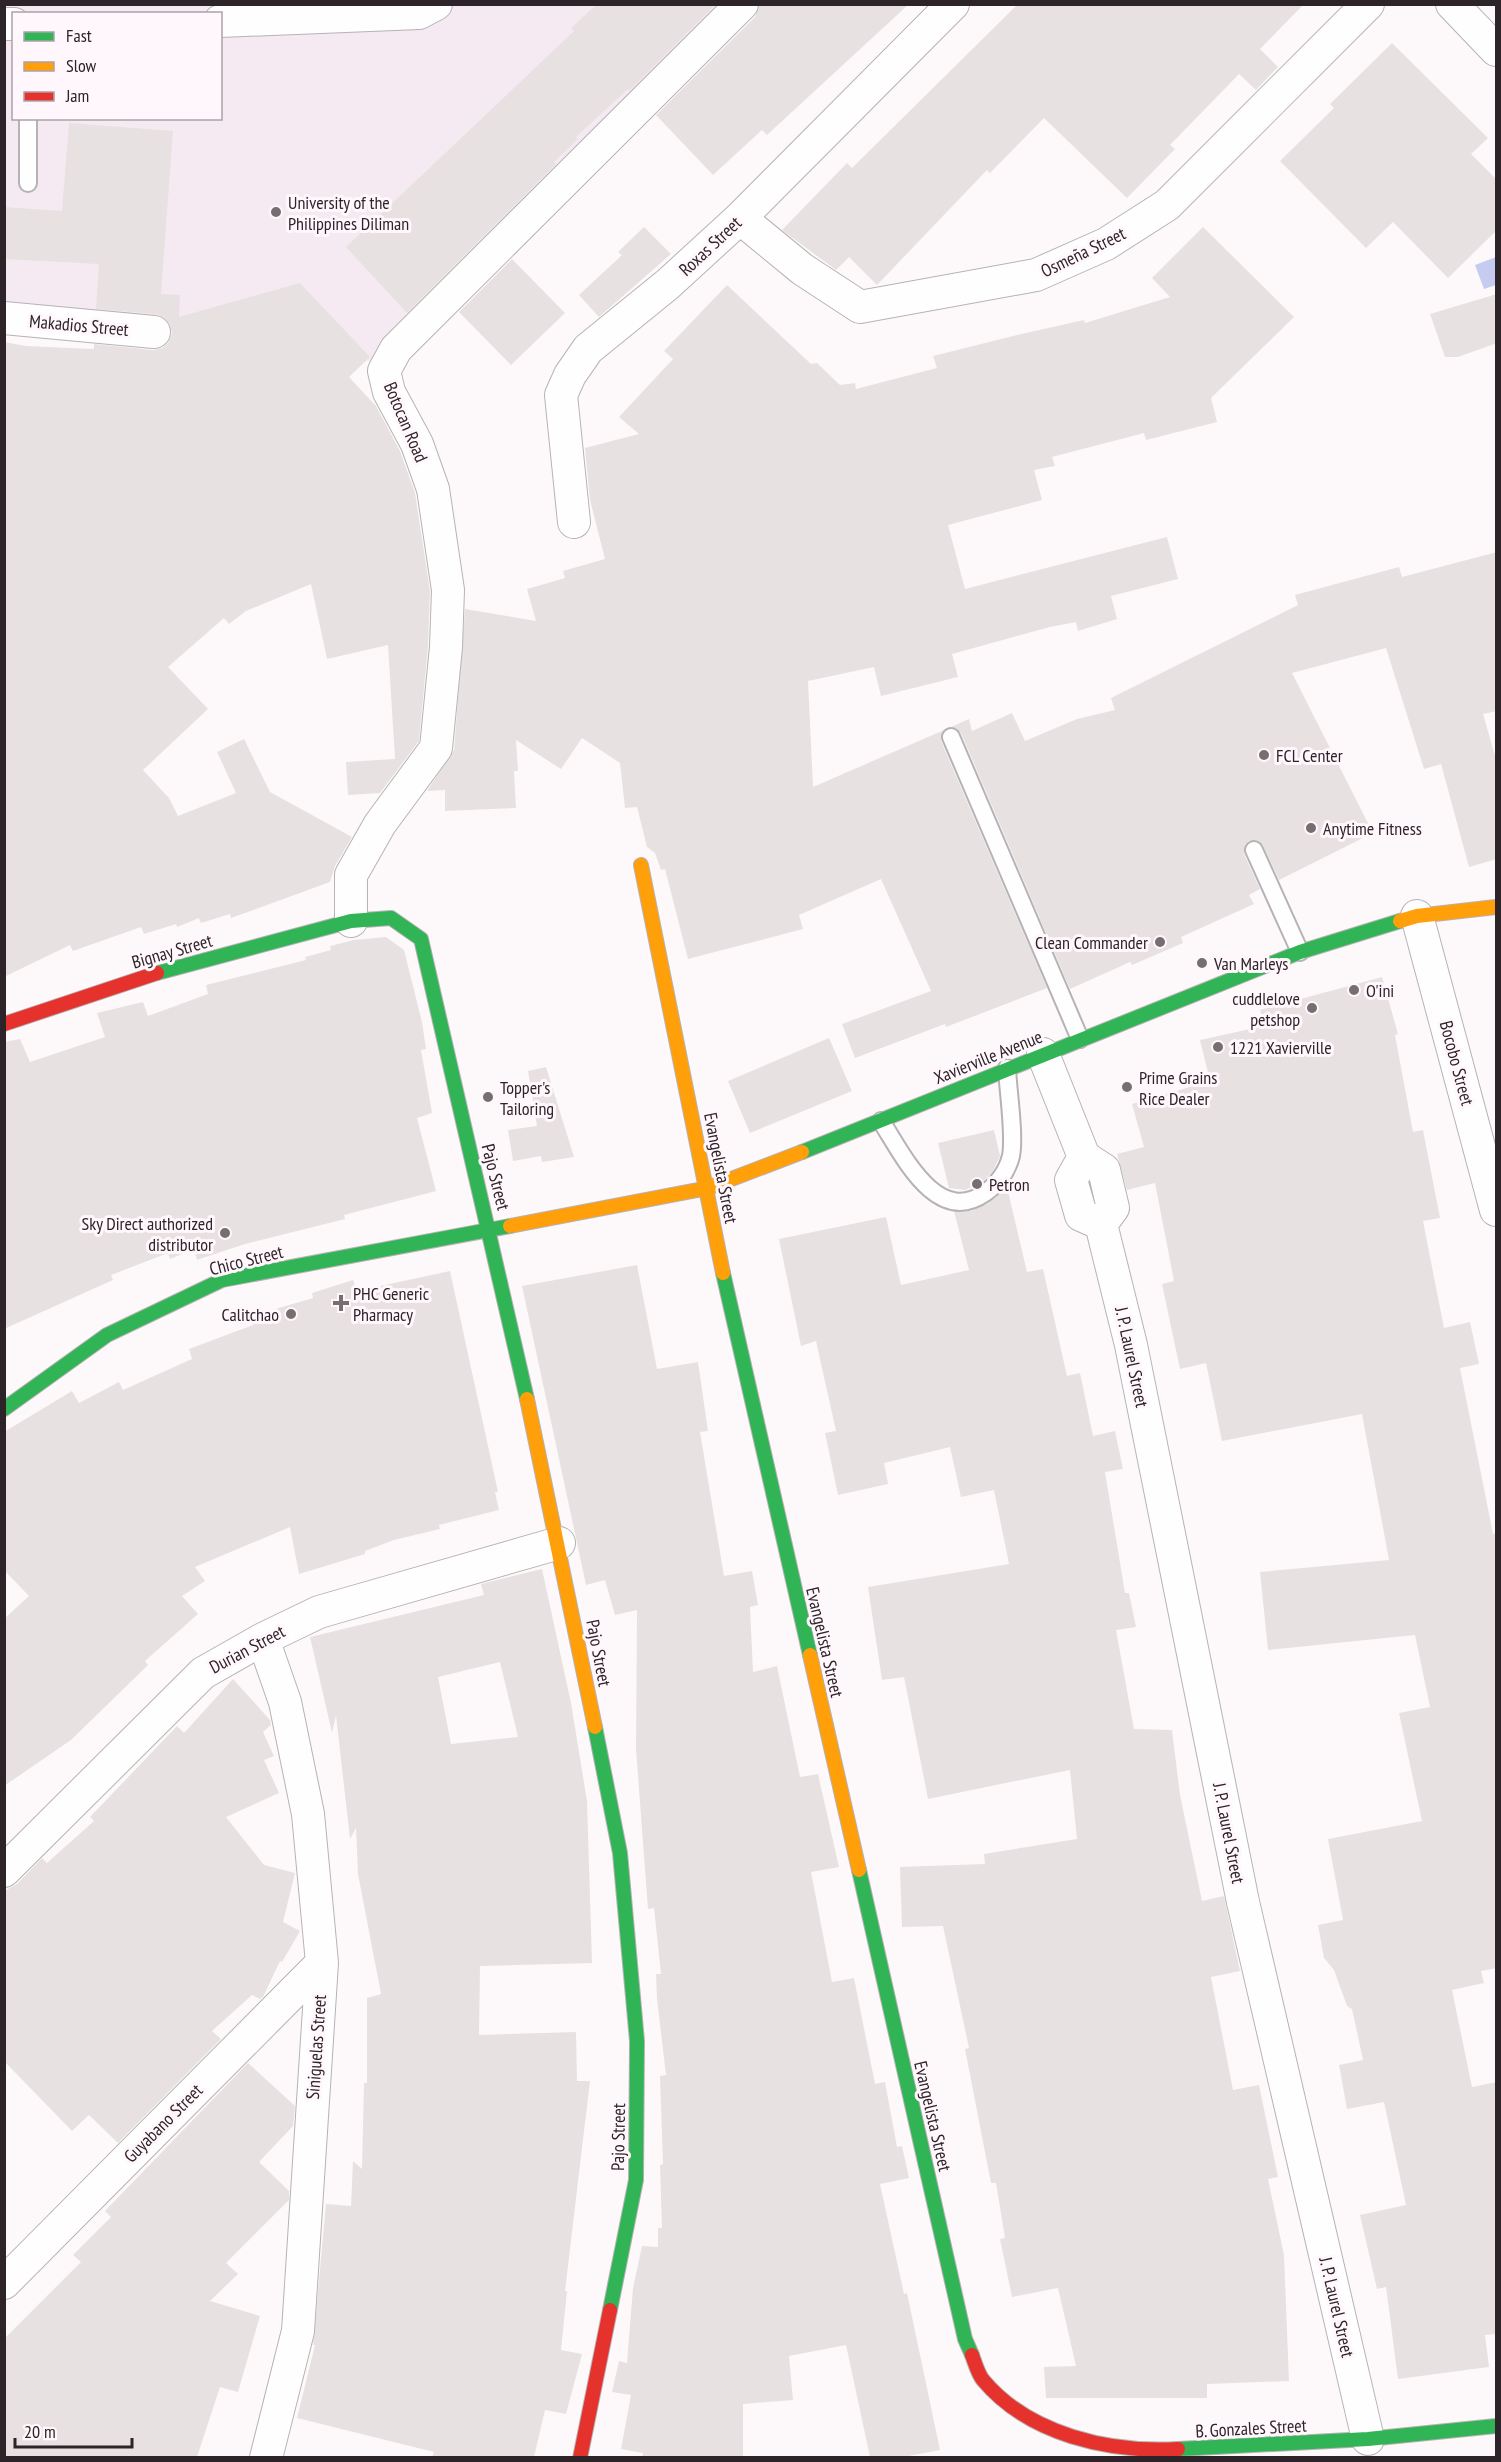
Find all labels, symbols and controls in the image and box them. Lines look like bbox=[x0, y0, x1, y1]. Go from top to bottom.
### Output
legend bbox=[12, 12, 222, 120]
text: Fast bbox=[66, 24, 92, 47]
text: Slow bbox=[66, 54, 97, 77]
text: Jam bbox=[65, 84, 89, 107]
place label: University of the Philippines Diliman bbox=[288, 191, 409, 235]
marker: University of the Philippines Diliman bbox=[269, 205, 283, 219]
street label: Roxas Street bbox=[674, 211, 746, 281]
street label: Osmeña Street bbox=[1037, 222, 1129, 282]
street label: Makadios Street bbox=[28, 309, 130, 341]
street label: Botocan Road bbox=[379, 378, 433, 466]
place label: FCL Center bbox=[1276, 744, 1343, 767]
marker: FCL Center bbox=[1257, 748, 1271, 762]
place label: Anytime Fitness bbox=[1323, 817, 1422, 840]
marker: Anytime Fitness bbox=[1304, 821, 1318, 835]
street label: Bignay Street bbox=[129, 929, 215, 973]
place label: Clean Commander bbox=[1035, 931, 1148, 954]
marker: Clean Commander bbox=[1153, 935, 1167, 949]
place label: Van Marleys bbox=[1213, 952, 1288, 975]
marker: Van Marleys bbox=[1195, 956, 1209, 970]
place label: O'ini bbox=[1366, 979, 1394, 1002]
marker: O'ini bbox=[1347, 983, 1361, 997]
place label: cuddlelove petshop bbox=[1232, 987, 1300, 1031]
marker: cuddlelove petshop bbox=[1305, 1001, 1319, 1015]
street label: Bocobo Street bbox=[1435, 1018, 1479, 1108]
street label: Xavierville Avenue bbox=[931, 1025, 1045, 1089]
place label: 1221 Xavierville bbox=[1230, 1036, 1332, 1059]
marker: 1221 Xavierville bbox=[1211, 1040, 1225, 1054]
place label: Prime Grains Rice Dealer bbox=[1139, 1066, 1217, 1110]
place label: Topper's Tailoring bbox=[500, 1076, 554, 1120]
marker: Prime Grains Rice Dealer bbox=[1120, 1080, 1134, 1094]
marker: Topper's Tailoring bbox=[481, 1090, 495, 1104]
street label: Evangelista Street bbox=[699, 1111, 743, 1225]
street label: Pajo Street bbox=[477, 1141, 515, 1213]
place label: Petron bbox=[989, 1173, 1030, 1196]
marker: Petron bbox=[970, 1177, 984, 1191]
place label: Sky Direct authorized distributor bbox=[82, 1212, 213, 1256]
marker: Sky Direct authorized distributor bbox=[218, 1226, 232, 1240]
street label: Chico Street bbox=[207, 1240, 285, 1280]
place label: PHC Generic Pharmacy bbox=[353, 1282, 430, 1326]
marker: PHC Generic Pharmacy bbox=[334, 1296, 348, 1310]
place label: Calitchao bbox=[222, 1303, 279, 1326]
street label: J. P. Laurel Street bbox=[1110, 1304, 1154, 1409]
marker: Calitchao bbox=[284, 1307, 298, 1321]
street label: Evangelista Street bbox=[801, 1585, 849, 1699]
street label: Pajo Street bbox=[581, 1618, 617, 1688]
street label: Durian Street bbox=[205, 1620, 289, 1678]
street label: J. P. Laurel Street bbox=[1208, 1780, 1250, 1885]
street label: Siniguelas Street bbox=[301, 1994, 331, 2100]
street label: Evangelista Street bbox=[909, 2059, 957, 2173]
street label: Guyabano Street bbox=[119, 2079, 207, 2167]
street label: Pajo Street bbox=[606, 2103, 630, 2171]
street label: J. P. Laurel Street bbox=[1314, 2254, 1360, 2359]
scale bar bbox=[15, 2411, 132, 2449]
street label: B. Gonzales Street bbox=[1195, 2414, 1307, 2442]
text: 20 m bbox=[24, 2420, 56, 2443]

